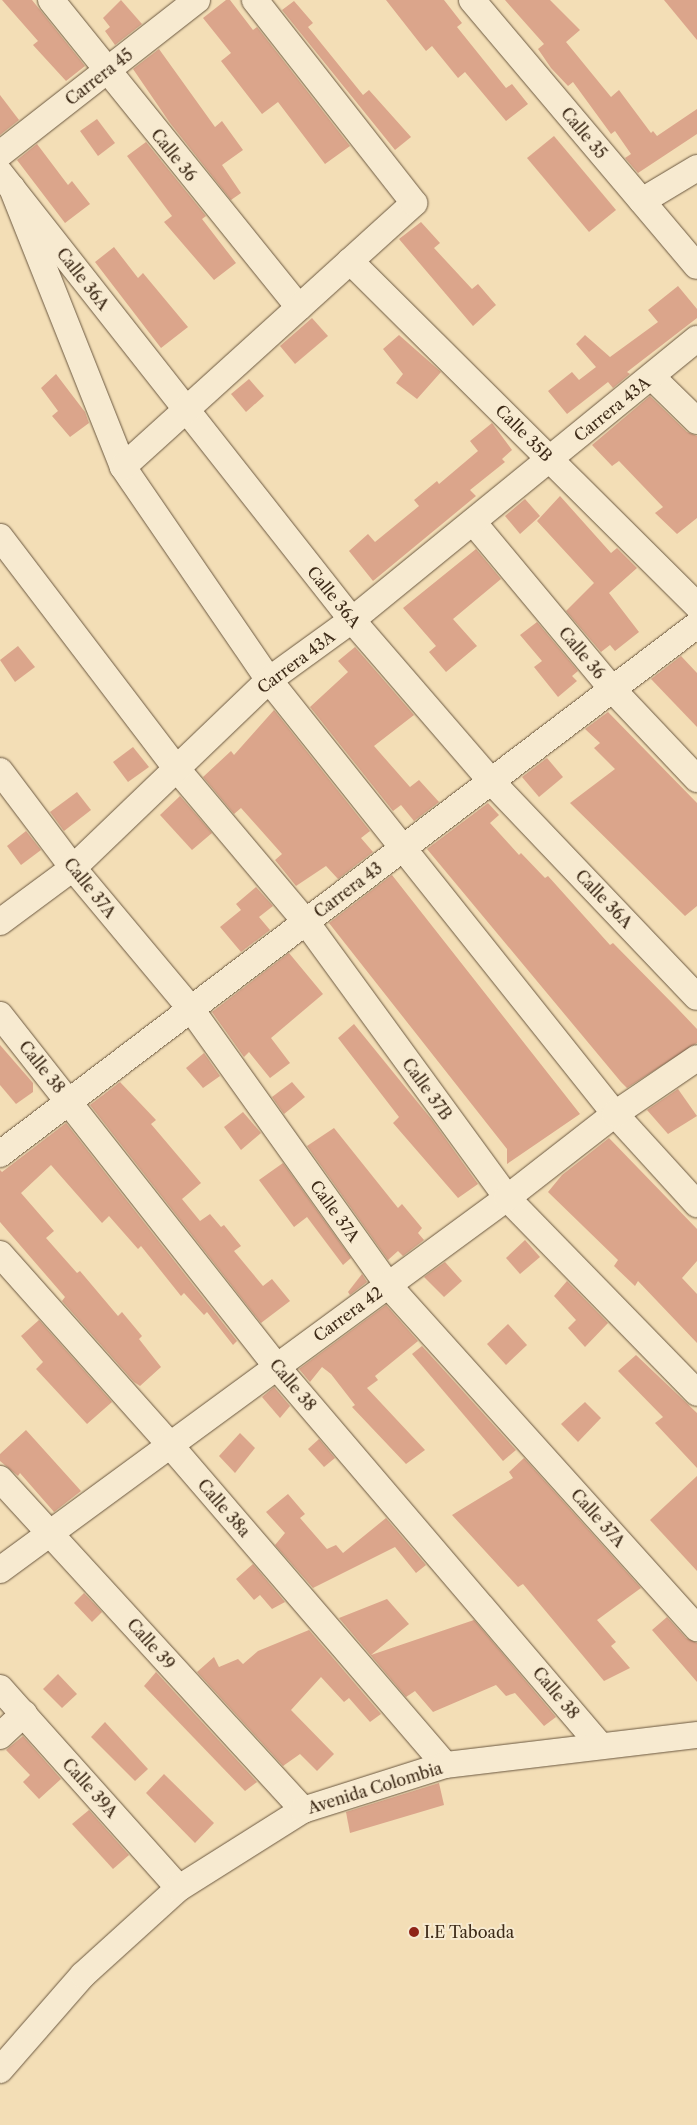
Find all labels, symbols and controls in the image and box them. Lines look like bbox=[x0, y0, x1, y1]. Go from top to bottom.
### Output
street label: Carrera 45 bbox=[61, 45, 137, 109]
street label: Calle 35 bbox=[557, 103, 611, 163]
street label: Calle 36 bbox=[147, 125, 201, 185]
street label: Calle 36A bbox=[53, 244, 113, 314]
street label: Carrera 43A bbox=[570, 373, 654, 445]
street label: Calle 35B bbox=[492, 401, 556, 465]
street label: Calle 36A bbox=[303, 562, 365, 632]
street label: Calle 36 bbox=[555, 623, 609, 683]
street label: Carrera 43A bbox=[253, 627, 339, 697]
street label: Calle 37A bbox=[60, 854, 120, 922]
street label: Carrera 43 bbox=[310, 858, 386, 922]
street label: Calle 36A bbox=[572, 866, 636, 932]
street label: Calle 38 bbox=[15, 1037, 69, 1097]
street label: Calle 37B bbox=[398, 1054, 456, 1124]
street label: Calle 37A bbox=[306, 1176, 364, 1246]
street label: Carrera 42 bbox=[310, 1282, 386, 1346]
street label: Calle 38 bbox=[266, 1355, 320, 1415]
street label: Calle 38a bbox=[194, 1475, 254, 1541]
street label: Calle 37A bbox=[567, 1485, 629, 1551]
street label: Calle 39 bbox=[123, 1615, 179, 1673]
street label: Calle 38 bbox=[529, 1663, 583, 1723]
street label: Calle 39A bbox=[58, 1754, 122, 1822]
street label: Avenida Colombia bbox=[305, 1758, 445, 1818]
place label: I.E Taboada bbox=[424, 1922, 514, 1942]
marker: I.E Taboada bbox=[408, 1926, 420, 1938]

